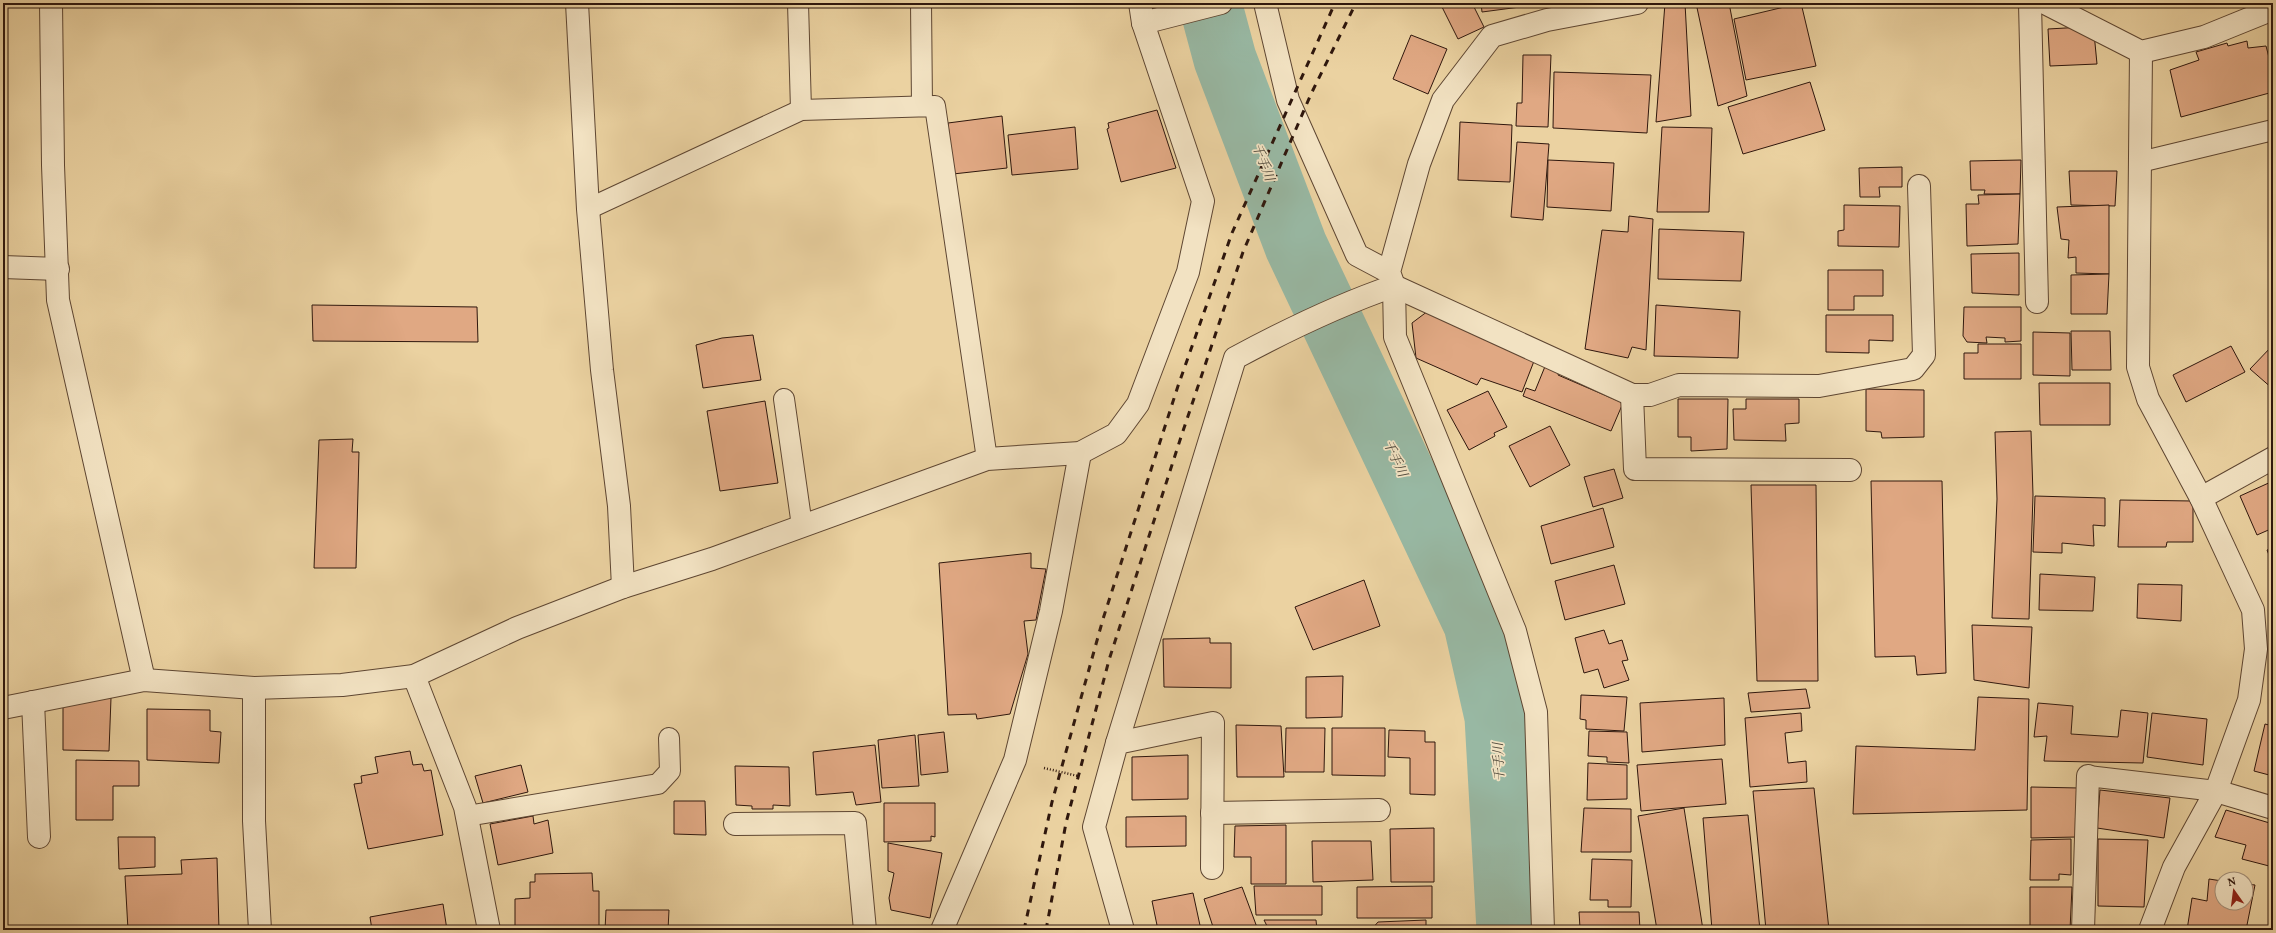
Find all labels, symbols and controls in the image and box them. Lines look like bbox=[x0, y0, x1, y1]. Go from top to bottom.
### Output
water label: 千手川 bbox=[1247, 141, 1278, 186]
water label: 千手川 bbox=[1378, 437, 1411, 482]
water label: 千手川 bbox=[1490, 740, 1510, 782]
north arrow bbox=[2214, 871, 2254, 911]
text: N bbox=[2226, 875, 2238, 891]

